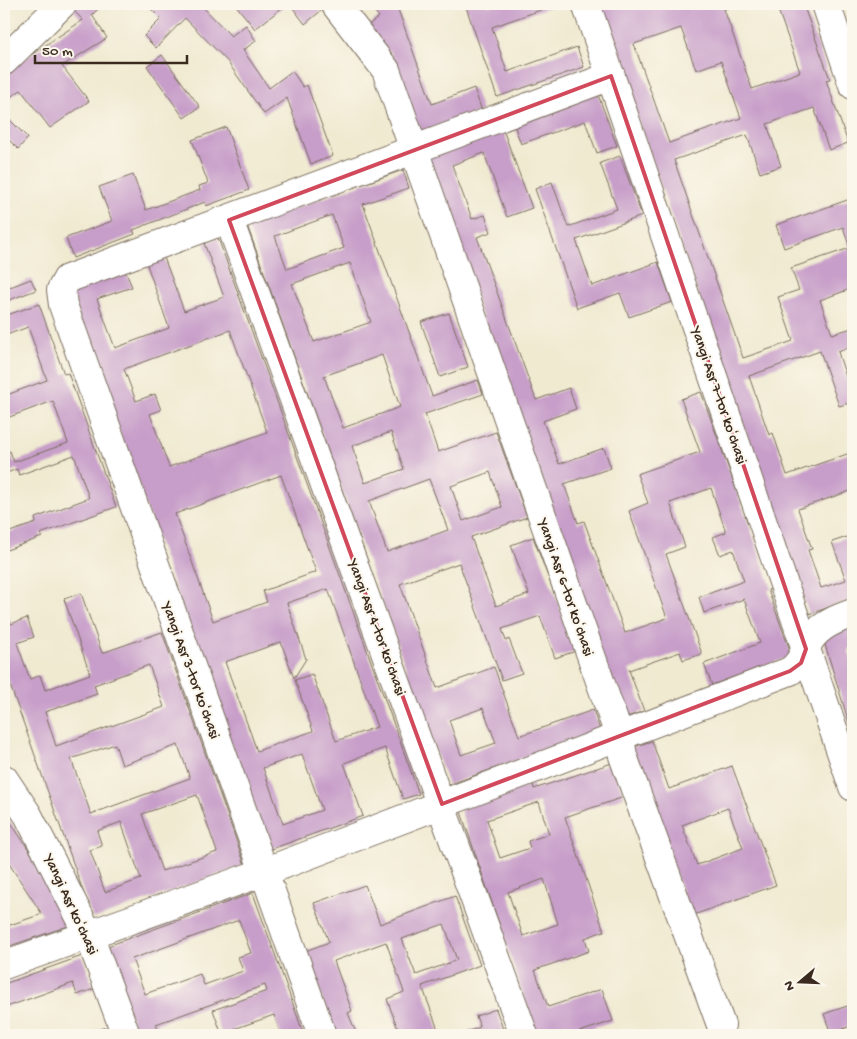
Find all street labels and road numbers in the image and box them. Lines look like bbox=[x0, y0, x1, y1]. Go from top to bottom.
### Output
street label: Yangi Asr 7-tor koʻchasi bbox=[685, 323, 750, 467]
street label: Yangi Asr 6-tor koʻchasi bbox=[532, 515, 597, 659]
street label: Yangi Asr 4-tor koʻchasi bbox=[342, 555, 409, 698]
street label: Yangi Asr 3-tor koʻchasi bbox=[156, 598, 223, 742]
street label: Yangi Asr koʻchasi bbox=[38, 850, 101, 958]

